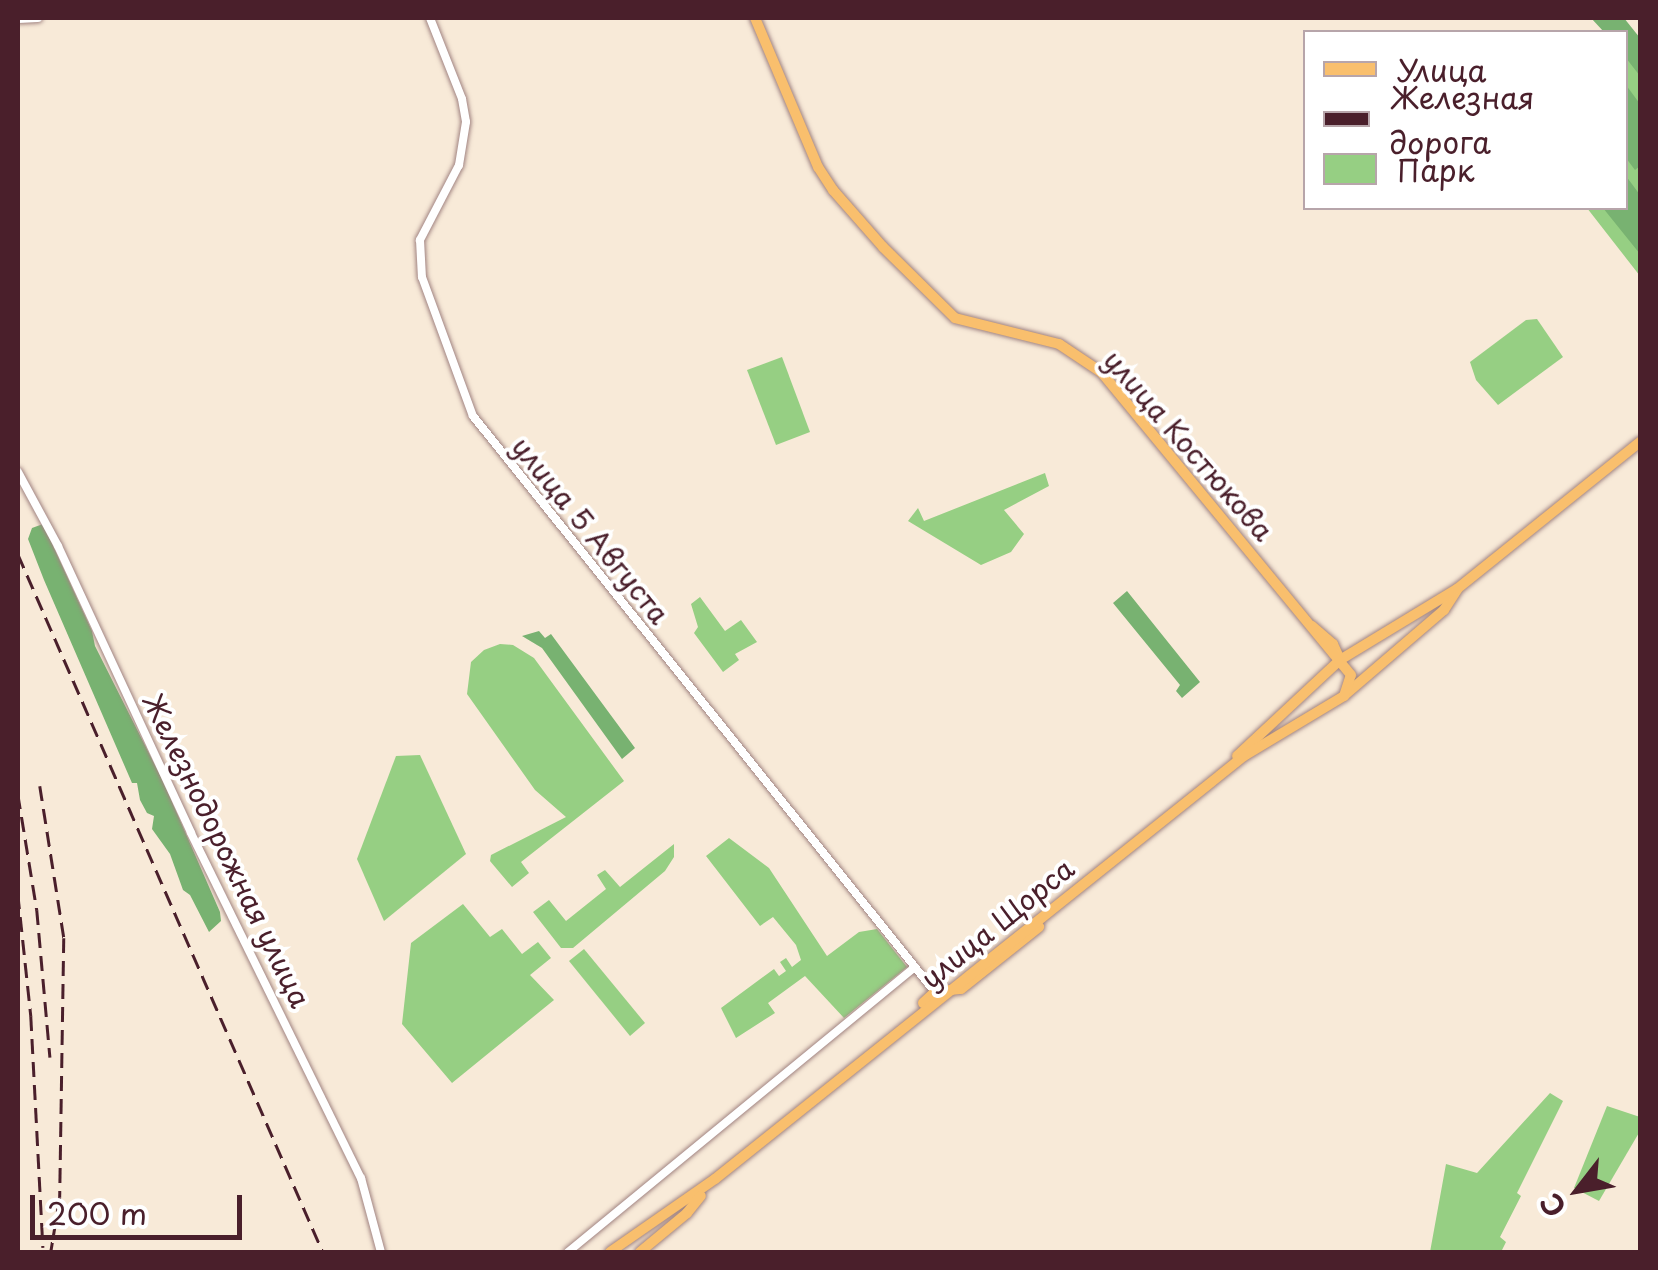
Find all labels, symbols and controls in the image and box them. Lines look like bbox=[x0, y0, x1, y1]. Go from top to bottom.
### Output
legend bbox=[1303, 30, 1628, 210]
text: Улица bbox=[1397, 47, 1486, 92]
text: Железная дорога bbox=[1390, 74, 1535, 164]
text: Парк bbox=[1397, 147, 1474, 192]
street label: улица Костюкова bbox=[1097, 342, 1281, 548]
street label: улица 5 Августа bbox=[505, 429, 677, 631]
street label: Железнодорожная улица bbox=[136, 687, 318, 1013]
street label: улица Щорса bbox=[913, 851, 1081, 995]
north arrow bbox=[1528, 1140, 1628, 1240]
scale bar bbox=[35, 1175, 248, 1237]
text: С bbox=[1528, 1186, 1576, 1226]
text: 200 m bbox=[47, 1190, 147, 1235]

